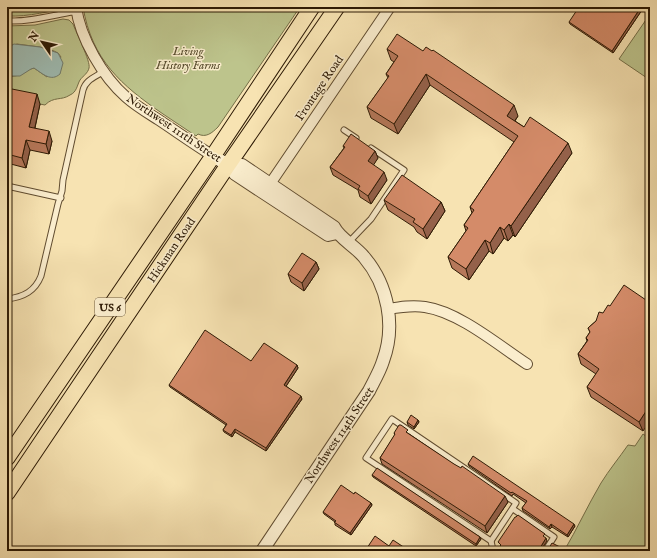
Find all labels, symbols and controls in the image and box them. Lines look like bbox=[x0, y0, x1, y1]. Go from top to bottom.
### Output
north arrow bbox=[22, 22, 62, 62]
text: N bbox=[26, 29, 43, 46]
park label: Living History Farms bbox=[155, 44, 221, 73]
street label: Frontage Road bbox=[292, 52, 347, 124]
street label: Northwest 111th Street bbox=[123, 91, 224, 166]
street label: Hickman Road bbox=[144, 214, 199, 286]
road number: US 6 bbox=[95, 298, 125, 316]
street label: Northwest 114th Street bbox=[302, 384, 377, 486]

